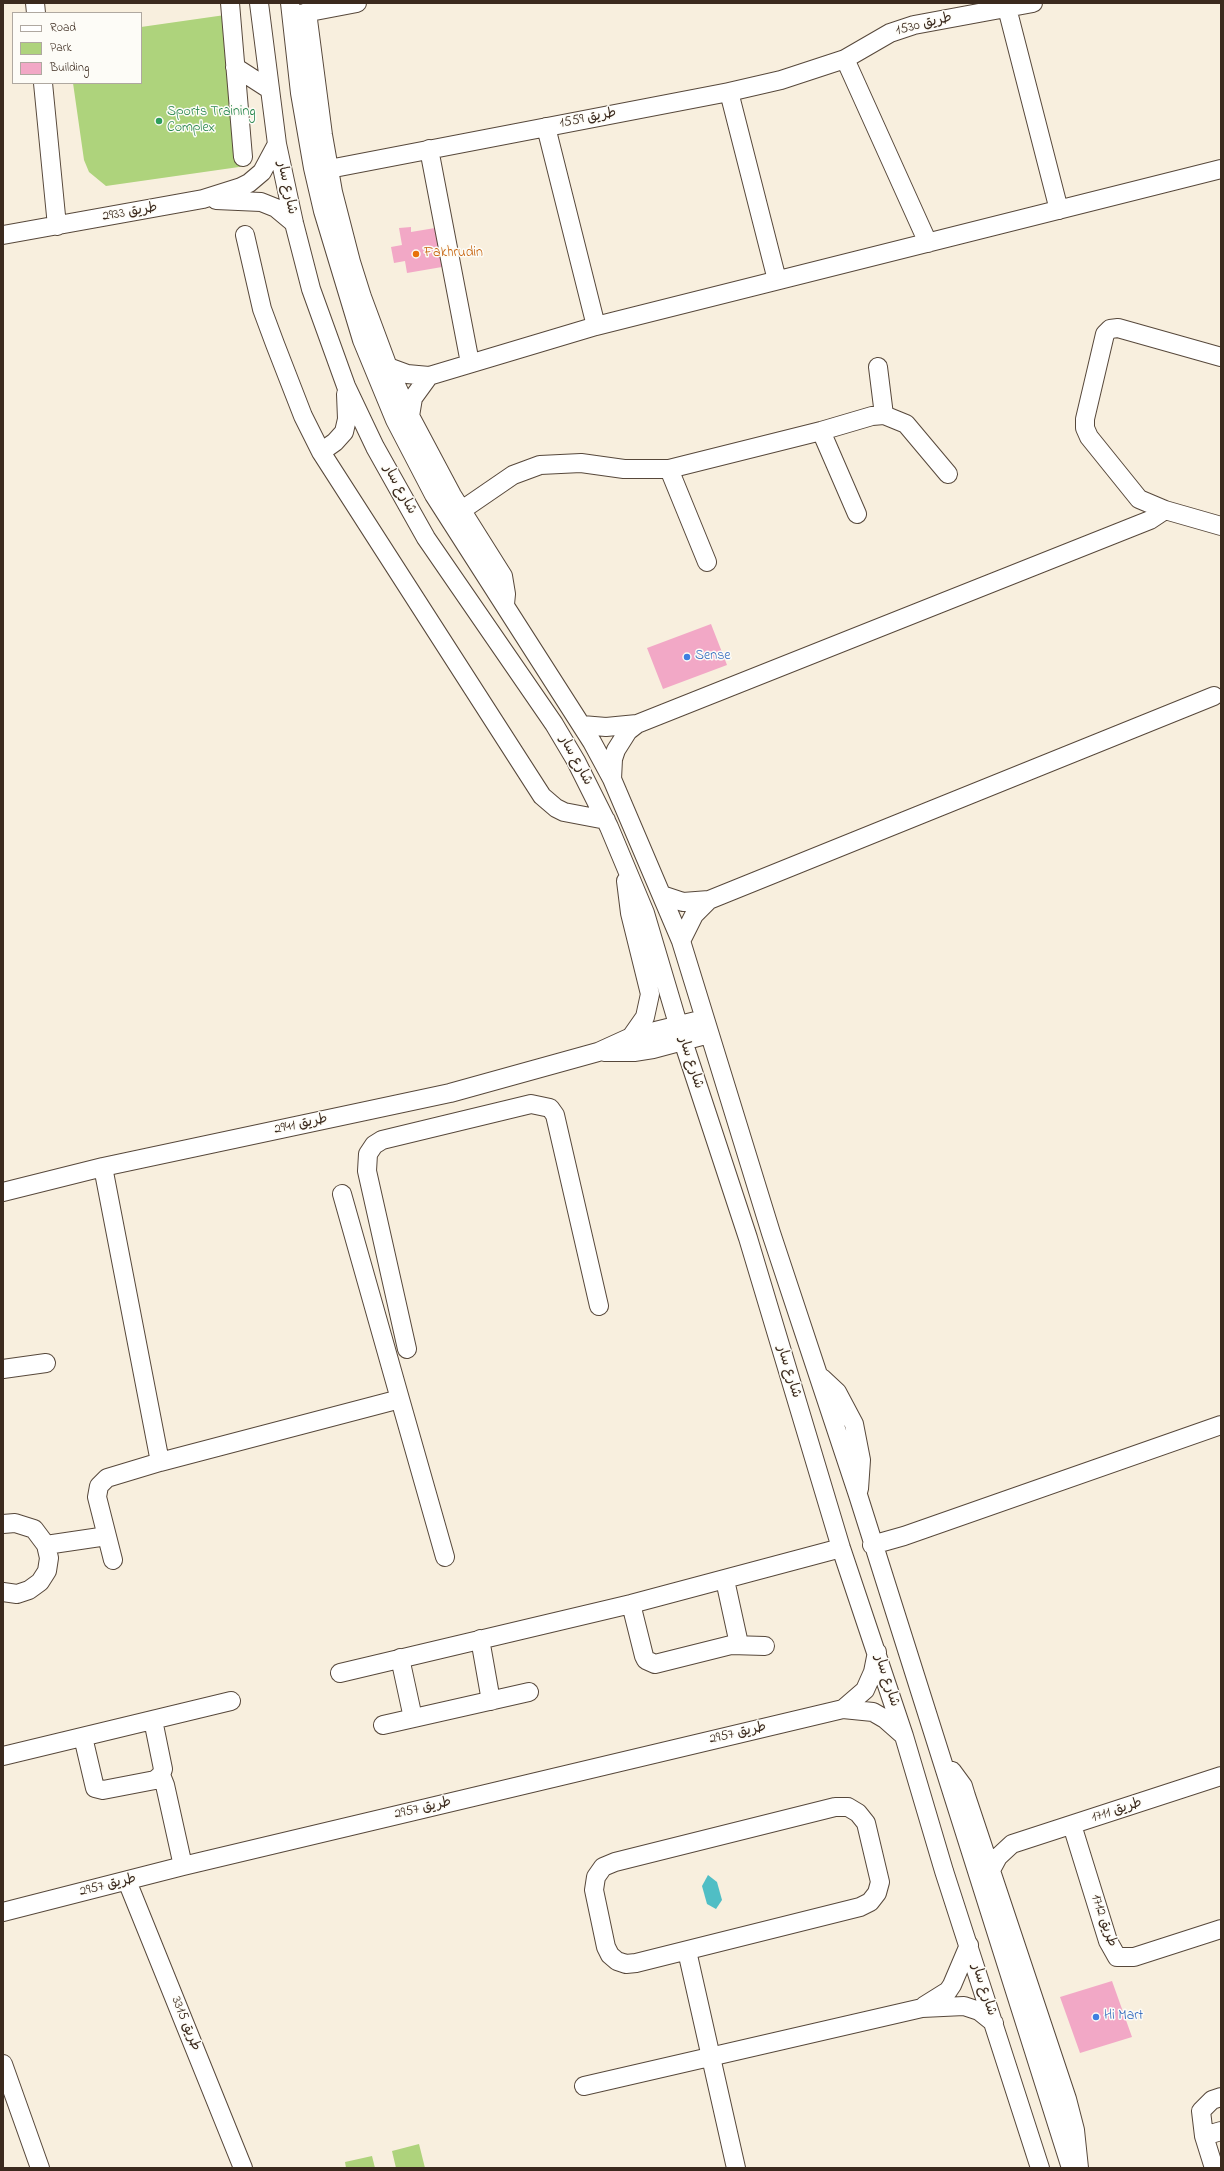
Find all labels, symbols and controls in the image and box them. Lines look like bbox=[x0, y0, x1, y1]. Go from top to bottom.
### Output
street label: طريق 1530 bbox=[894, 10, 954, 40]
legend bbox=[12, 12, 142, 84]
text: Road bbox=[50, 19, 76, 37]
text: Park bbox=[50, 39, 72, 57]
text: Building bbox=[50, 59, 89, 77]
place label: Sports Training Complex bbox=[167, 105, 256, 138]
street label: طريق 1559 bbox=[558, 105, 618, 133]
marker: Sports Training Complex bbox=[154, 116, 164, 126]
street label: شارع سار bbox=[272, 160, 300, 216]
street label: طريق 2933 bbox=[101, 200, 159, 226]
place label: Fakhrudin bbox=[424, 246, 483, 262]
marker: Fakhrudin bbox=[411, 249, 421, 259]
street label: شارع سار bbox=[379, 462, 419, 518]
place label: Sense bbox=[695, 649, 731, 665]
marker: Sense bbox=[682, 652, 692, 662]
street label: شارع سار bbox=[555, 733, 595, 789]
street label: شارع سار bbox=[674, 1035, 706, 1091]
street label: طريق 2941 bbox=[273, 1111, 329, 1139]
street label: شارع سار bbox=[772, 1344, 804, 1400]
street label: شارع سار bbox=[870, 1653, 902, 1709]
street label: طريق 2957 bbox=[708, 1719, 768, 1749]
street label: طريق 2957 bbox=[393, 1794, 453, 1824]
street label: طريق 1711 bbox=[1090, 1795, 1144, 1827]
street label: طريق 2957 bbox=[78, 1871, 138, 1901]
street label: طريق 1712 bbox=[1086, 1892, 1120, 1950]
street label: شارع سار bbox=[967, 1962, 999, 2018]
street label: طريق 3315 bbox=[167, 1994, 203, 2054]
place label: Hi Mart bbox=[1104, 2009, 1143, 2025]
marker: Hi Mart bbox=[1091, 2012, 1101, 2022]

